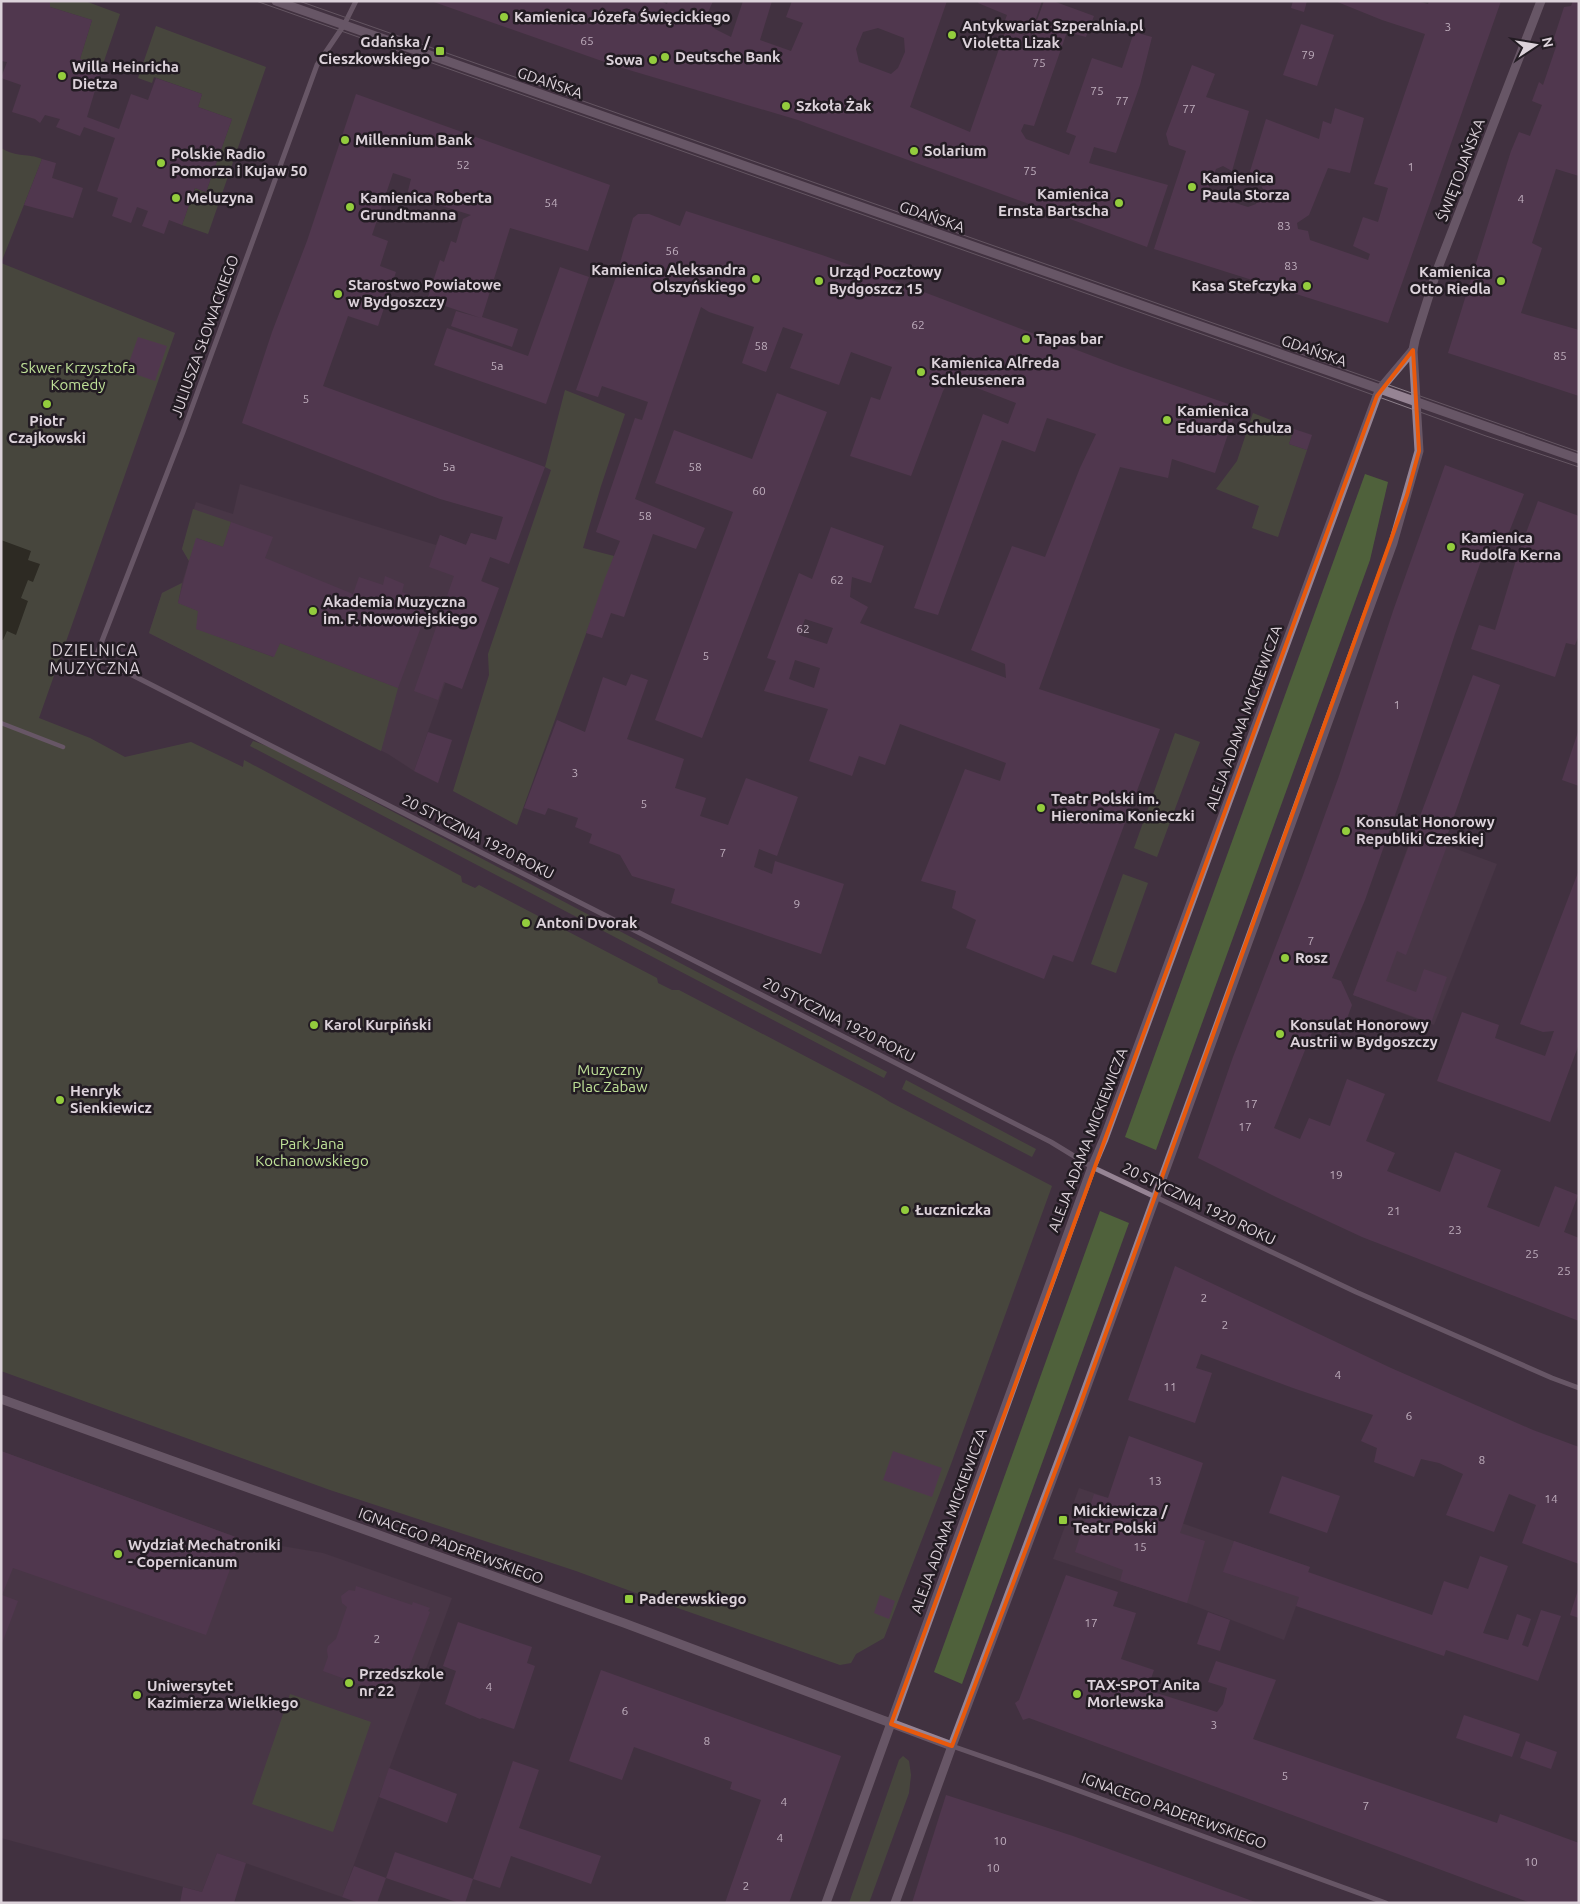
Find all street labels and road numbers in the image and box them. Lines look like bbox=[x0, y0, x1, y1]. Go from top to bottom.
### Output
street label: GDAŃSKA bbox=[515, 63, 585, 102]
street label: ŚWIĘTOJAŃSKA bbox=[1433, 116, 1488, 224]
street label: GDAŃSKA bbox=[897, 197, 967, 236]
street label: JULIUSZA SŁOWACKIEGO bbox=[167, 252, 242, 419]
street label: GDAŃSKA bbox=[1279, 331, 1349, 370]
street label: ALEJA ADAMA MICKIEWICZA bbox=[1202, 623, 1285, 813]
street label: 20 STYCZNIA 1920 ROKU bbox=[399, 791, 557, 882]
street label: 20 STYCZNIA 1920 ROKU bbox=[760, 974, 918, 1065]
street label: ALEJA ADAMA MICKIEWICZA bbox=[1045, 1045, 1131, 1234]
street label: 20 STYCZNIA 1920 ROKU bbox=[1120, 1159, 1279, 1248]
street label: ALEJA ADAMA MICKIEWICZA bbox=[907, 1426, 990, 1616]
street label: IGNACEGO PADEREWSKIEGO bbox=[356, 1504, 546, 1587]
street label: IGNACEGO PADEREWSKIEGO bbox=[1079, 1769, 1269, 1852]

